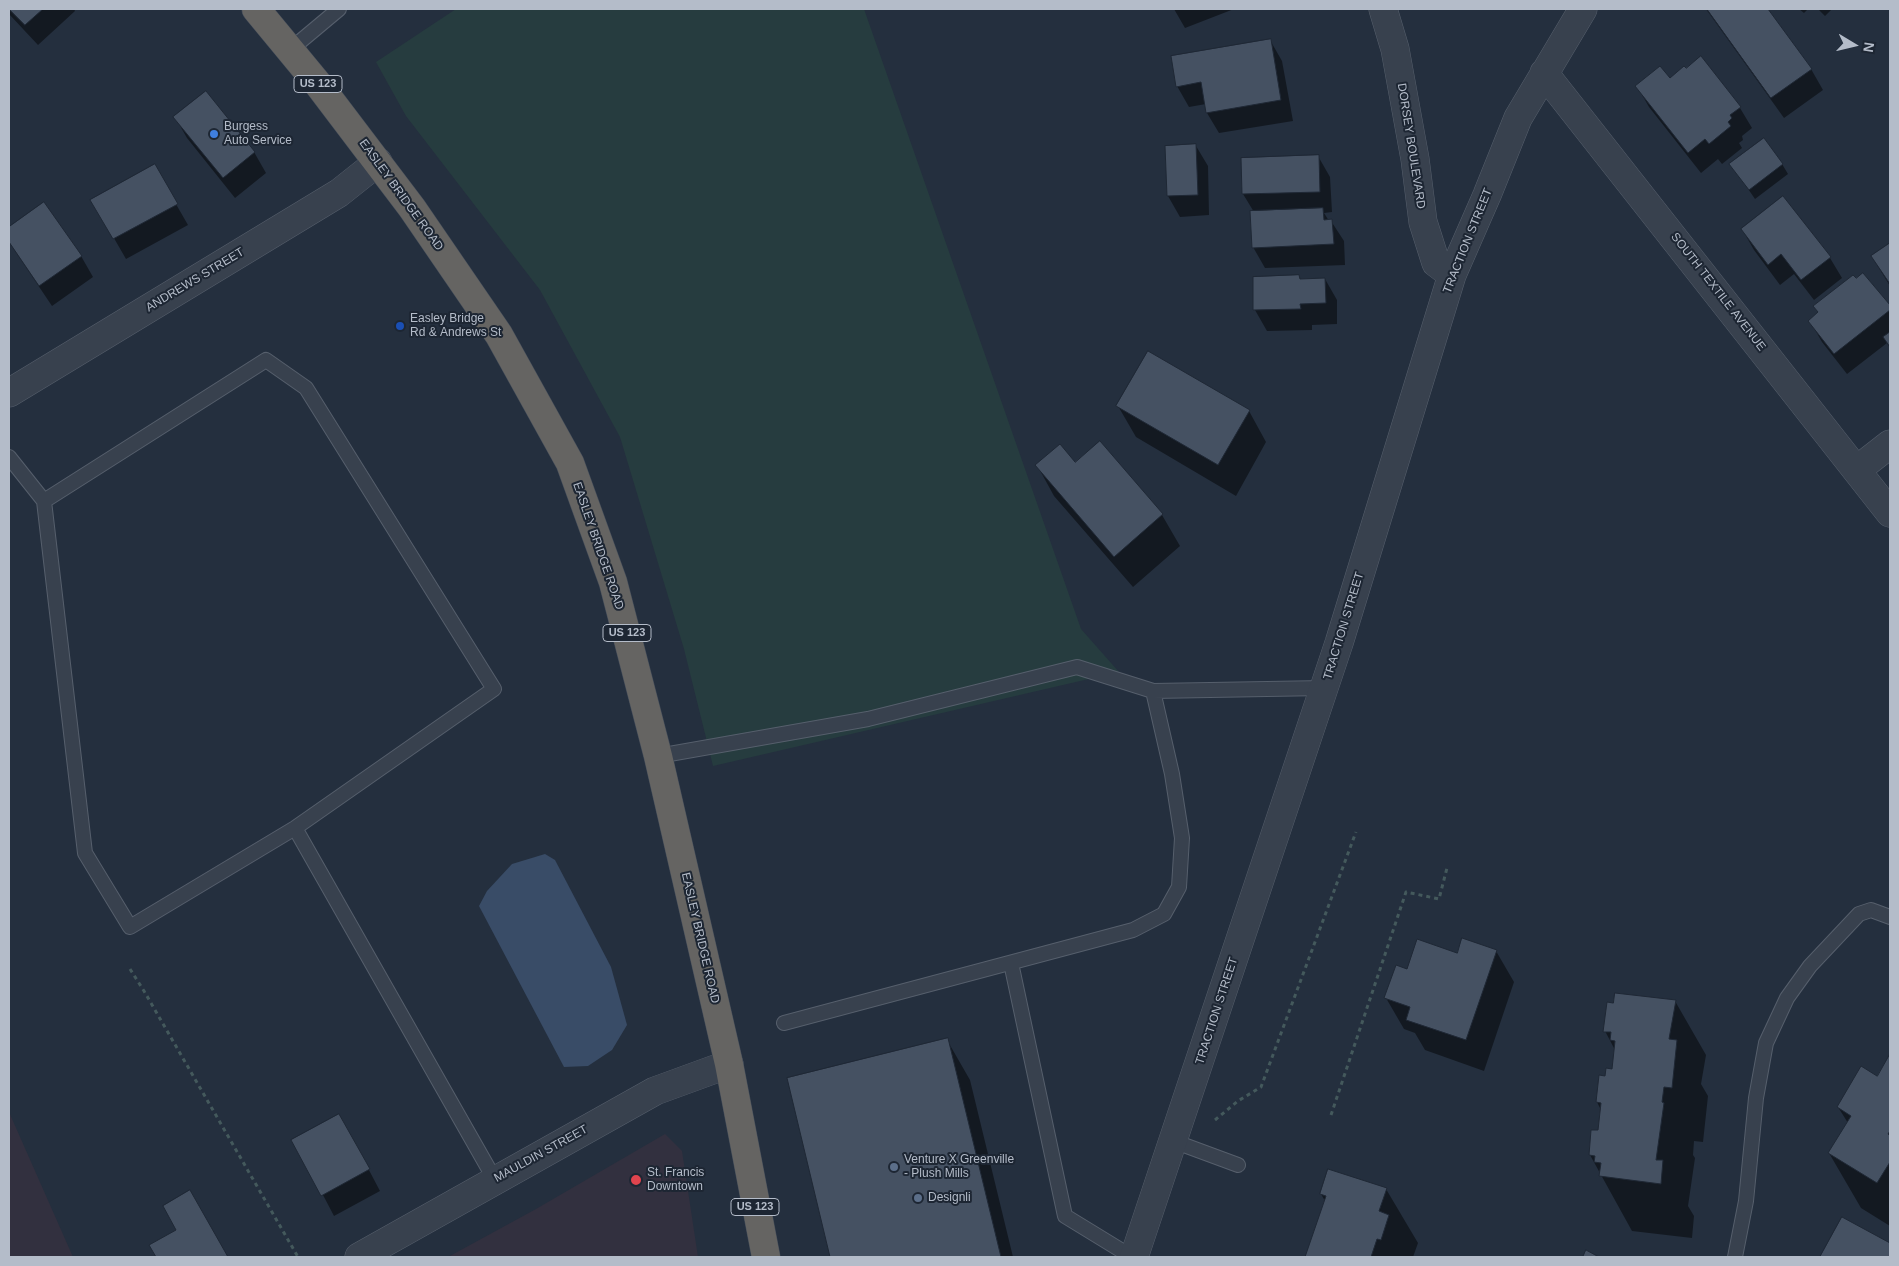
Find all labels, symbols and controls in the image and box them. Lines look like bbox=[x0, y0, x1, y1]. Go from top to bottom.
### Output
north arrow bbox=[1829, 20, 1879, 70]
text: N bbox=[1860, 41, 1878, 54]
road number: US 123 bbox=[294, 76, 342, 92]
street label: DORSEY BOULEVARD bbox=[1394, 82, 1428, 210]
place label: Burgess Auto Service bbox=[224, 120, 292, 148]
marker: Burgess Auto Service bbox=[208, 128, 220, 140]
street label: EASLEY BRIDGE ROAD bbox=[356, 137, 446, 253]
street label: TRACTION STREET bbox=[1440, 186, 1496, 296]
street label: SOUTH TEXTILE AVENUE bbox=[1667, 230, 1769, 354]
street label: ANDREWS STREET bbox=[143, 245, 247, 315]
place label: Easley Bridge Rd & Andrews St bbox=[410, 312, 501, 340]
marker: Easley Bridge Rd & Andrews St bbox=[394, 320, 406, 332]
street label: EASLEY BRIDGE ROAD bbox=[569, 480, 627, 612]
street label: TRACTION STREET bbox=[1321, 570, 1367, 682]
road number: US 123 bbox=[603, 624, 651, 641]
street label: EASLEY BRIDGE ROAD bbox=[678, 871, 722, 1005]
street label: TRACTION STREET bbox=[1193, 956, 1241, 1066]
street label: MAULDIN STREET bbox=[492, 1122, 590, 1186]
place label: Venture X Greenville - Plush Mills bbox=[904, 1153, 1014, 1181]
marker: Venture X Greenville - Plush Mills bbox=[888, 1161, 900, 1173]
place label: St. Francis Downtown bbox=[647, 1166, 704, 1194]
marker: St. Francis Downtown bbox=[629, 1173, 643, 1187]
place label: Designli bbox=[928, 1191, 971, 1205]
marker: Designli bbox=[912, 1192, 924, 1204]
road number: US 123 bbox=[731, 1198, 779, 1216]

